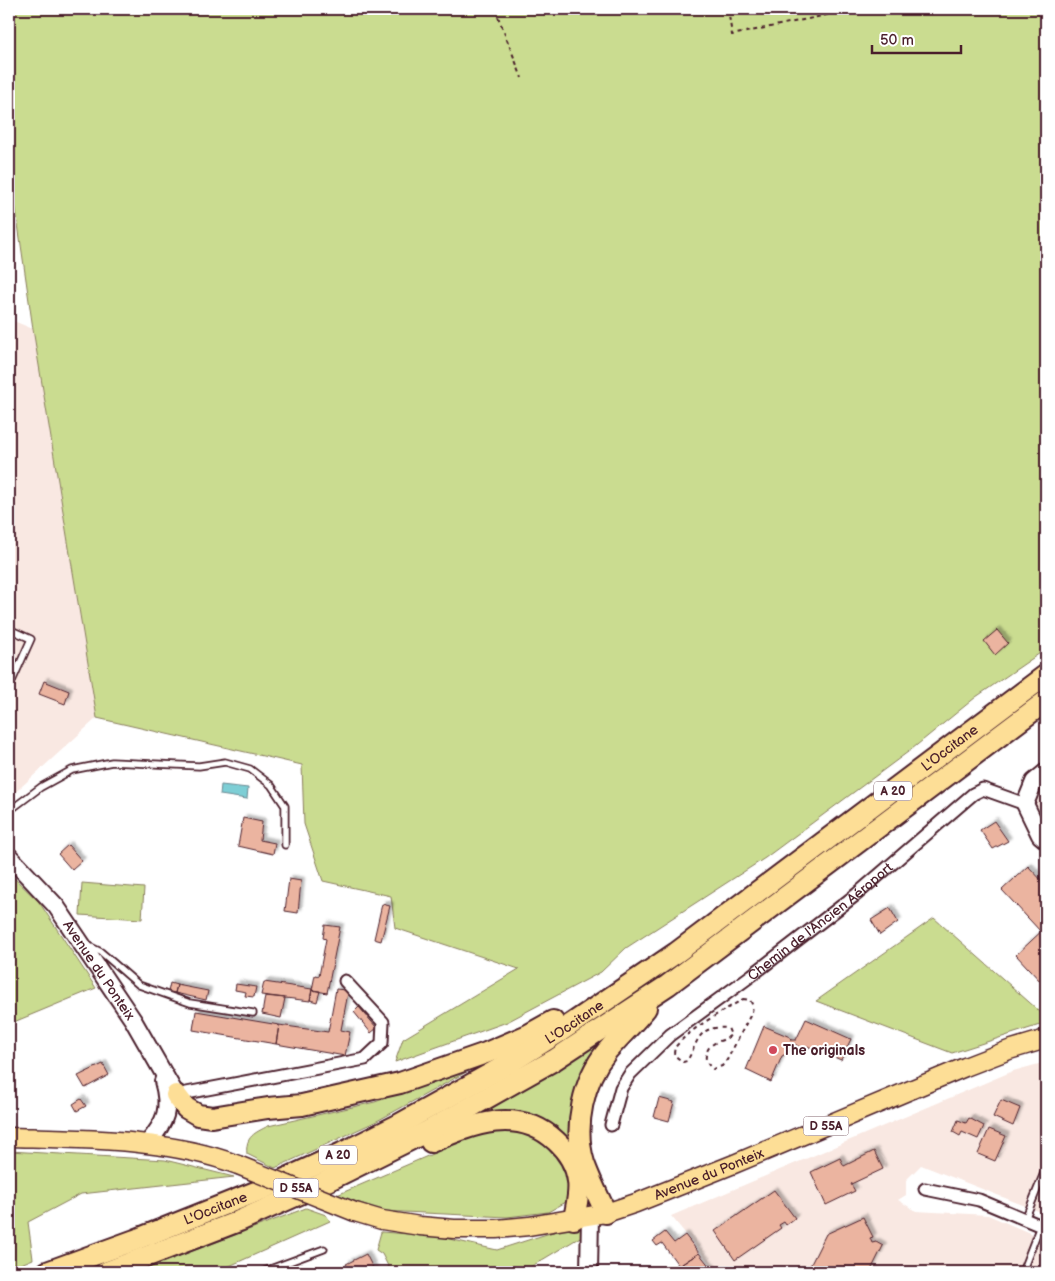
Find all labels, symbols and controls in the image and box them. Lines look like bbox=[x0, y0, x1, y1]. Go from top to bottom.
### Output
scale bar bbox=[872, 22, 961, 54]
text: 50 m bbox=[880, 31, 914, 50]
street label: L'Occitane bbox=[918, 721, 982, 775]
road number: A 20 bbox=[874, 781, 912, 800]
street label: Chemin de l'Ancien Aéroport bbox=[744, 859, 897, 984]
street label: Avenue du Ponteix bbox=[59, 917, 139, 1024]
street label: L'Occitane bbox=[542, 997, 607, 1048]
place label: The originals bbox=[783, 1042, 865, 1059]
marker: The originals bbox=[767, 1044, 779, 1056]
road number: D 55A bbox=[804, 1116, 848, 1136]
street label: Avenue du Ponteix bbox=[652, 1144, 767, 1204]
road number: A 20 bbox=[319, 1146, 357, 1164]
road number: D 55A bbox=[274, 1178, 318, 1198]
street label: L'Occitane bbox=[181, 1188, 250, 1229]

